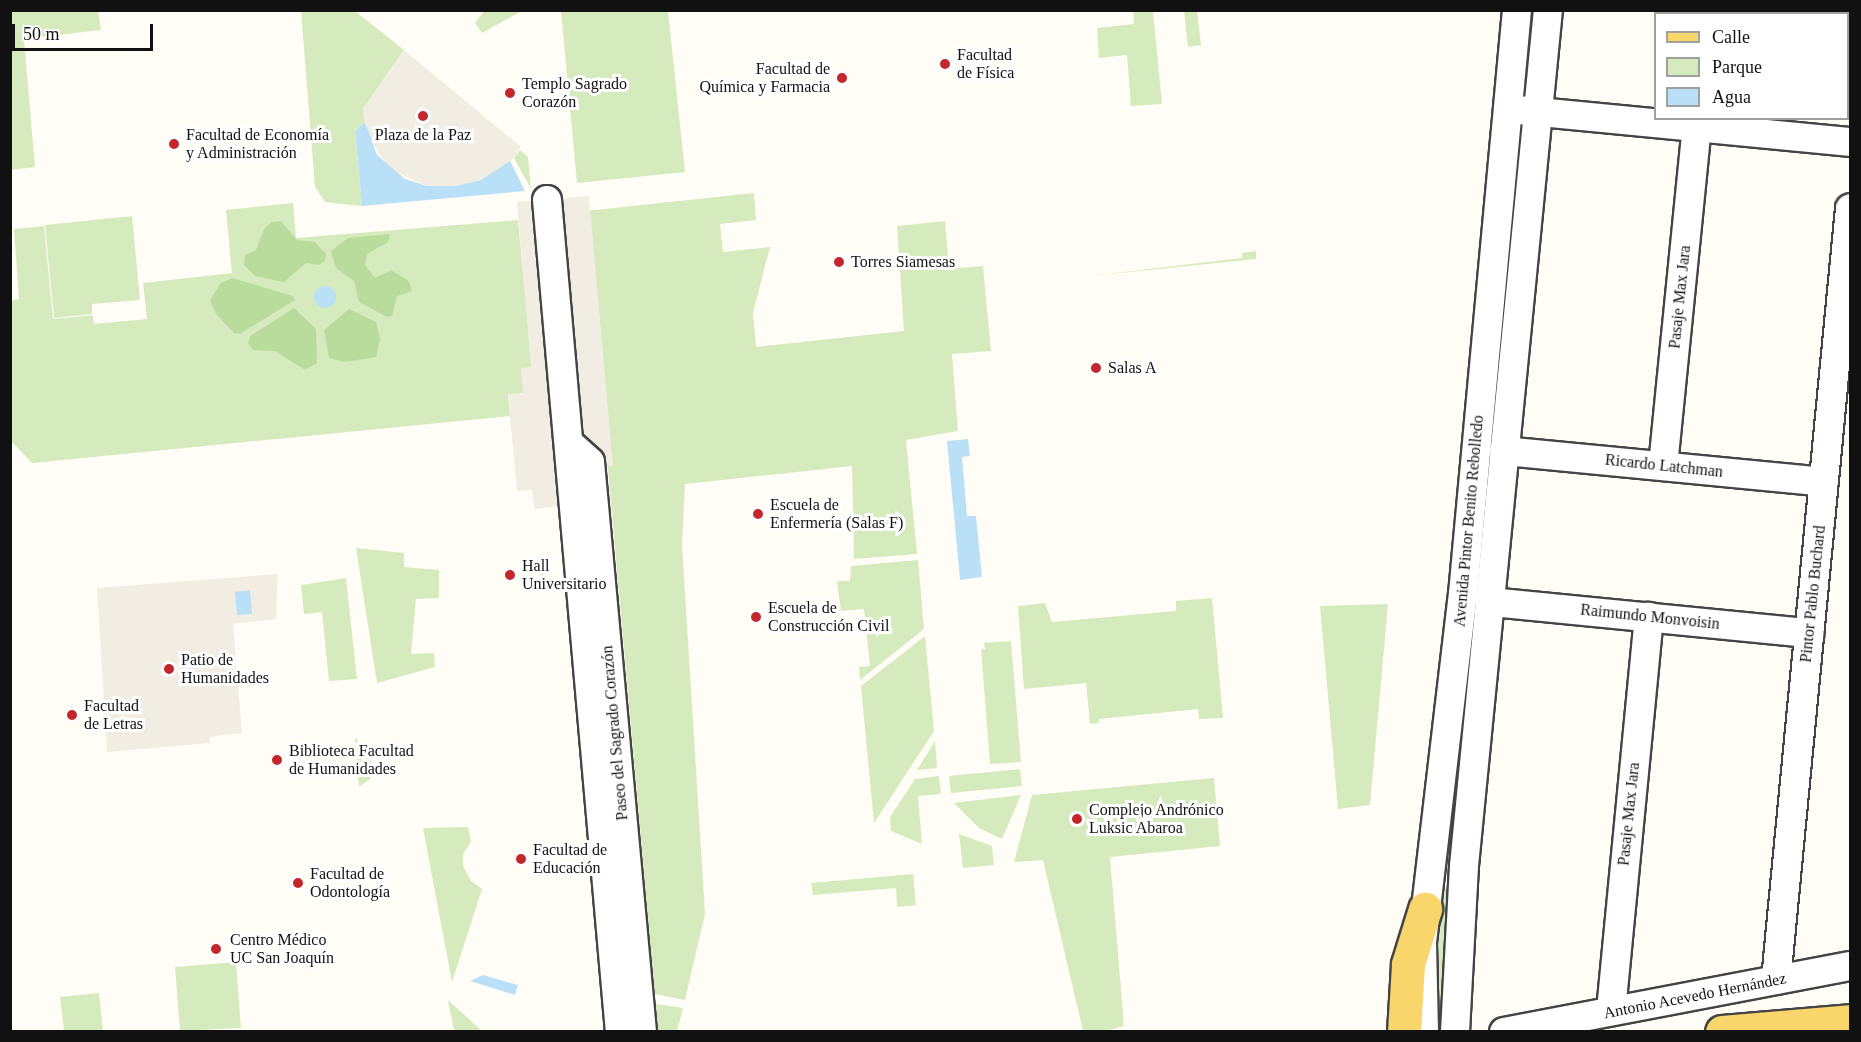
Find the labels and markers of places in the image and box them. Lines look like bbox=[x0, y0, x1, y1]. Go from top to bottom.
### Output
place label: Facultad de Física bbox=[957, 45, 1014, 83]
marker: Facultad de Física bbox=[938, 57, 952, 71]
place label: Facultad de Química y Farmacia bbox=[699, 59, 830, 97]
marker: Facultad de Química y Farmacia bbox=[835, 71, 849, 85]
place label: Templo Sagrado Corazón bbox=[522, 74, 627, 112]
marker: Templo Sagrado Corazón bbox=[503, 86, 517, 100]
marker: Plaza de la Paz bbox=[416, 109, 430, 123]
place label: Facultad de Economía y Administración bbox=[186, 125, 329, 163]
place label: Plaza de la Paz bbox=[375, 125, 471, 145]
marker: Facultad de Economía y Administración bbox=[167, 137, 181, 151]
place label: Torres Siamesas bbox=[851, 252, 955, 272]
marker: Torres Siamesas bbox=[832, 255, 846, 269]
place label: Salas A bbox=[1108, 358, 1157, 378]
marker: Salas A bbox=[1089, 361, 1103, 375]
place label: Escuela de Enfermería (Salas F) bbox=[770, 495, 903, 533]
marker: Escuela de Enfermería (Salas F) bbox=[751, 507, 765, 521]
place label: Hall Universitario bbox=[522, 556, 606, 594]
marker: Hall Universitario bbox=[503, 568, 517, 582]
place label: Escuela de Construcción Civil bbox=[768, 598, 889, 636]
marker: Escuela de Construcción Civil bbox=[749, 610, 763, 624]
place label: Patio de Humanidades bbox=[181, 650, 269, 688]
marker: Patio de Humanidades bbox=[162, 662, 176, 676]
place label: Facultad de Letras bbox=[84, 696, 143, 734]
marker: Facultad de Letras bbox=[65, 708, 79, 722]
place label: Biblioteca Facultad de Humanidades bbox=[289, 741, 414, 779]
marker: Biblioteca Facultad de Humanidades bbox=[270, 753, 284, 767]
place label: Complejo Andrónico Luksic Abaroa bbox=[1089, 800, 1225, 838]
marker: Complejo Andrónico Luksic Abaroa bbox=[1070, 812, 1084, 826]
place label: Facultad de Educación bbox=[533, 840, 607, 878]
marker: Facultad de Educación bbox=[514, 852, 528, 866]
place label: Facultad de Odontología bbox=[310, 864, 390, 902]
marker: Facultad de Odontología bbox=[291, 876, 305, 890]
place label: Centro Médico UC San Joaquín bbox=[230, 930, 334, 968]
marker: Centro Médico UC San Joaquín bbox=[207, 940, 225, 958]

